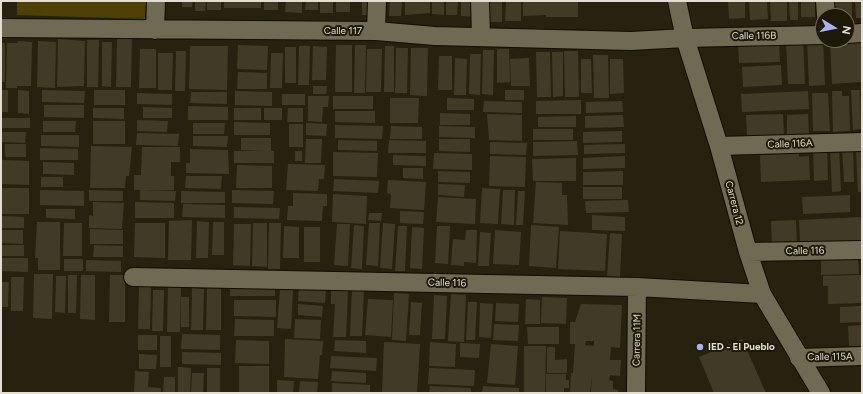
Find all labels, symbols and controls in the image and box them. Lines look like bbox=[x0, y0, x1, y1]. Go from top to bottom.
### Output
north arrow bbox=[815, 8, 855, 48]
street label: Calle 117 bbox=[324, 25, 362, 37]
text: N bbox=[839, 25, 853, 35]
street label: Calle 116B bbox=[732, 30, 776, 42]
street label: Calle 116A bbox=[767, 137, 813, 151]
street label: Carrera 12 bbox=[722, 180, 746, 226]
street label: Calle 116 bbox=[786, 245, 824, 257]
street label: Calle 116 bbox=[428, 277, 466, 289]
street label: Carrera 11M bbox=[631, 314, 643, 366]
place label: IED - El Pueblo bbox=[708, 341, 775, 353]
marker: IED - El Pueblo bbox=[695, 342, 705, 352]
street label: Calle 115A bbox=[807, 351, 853, 363]

